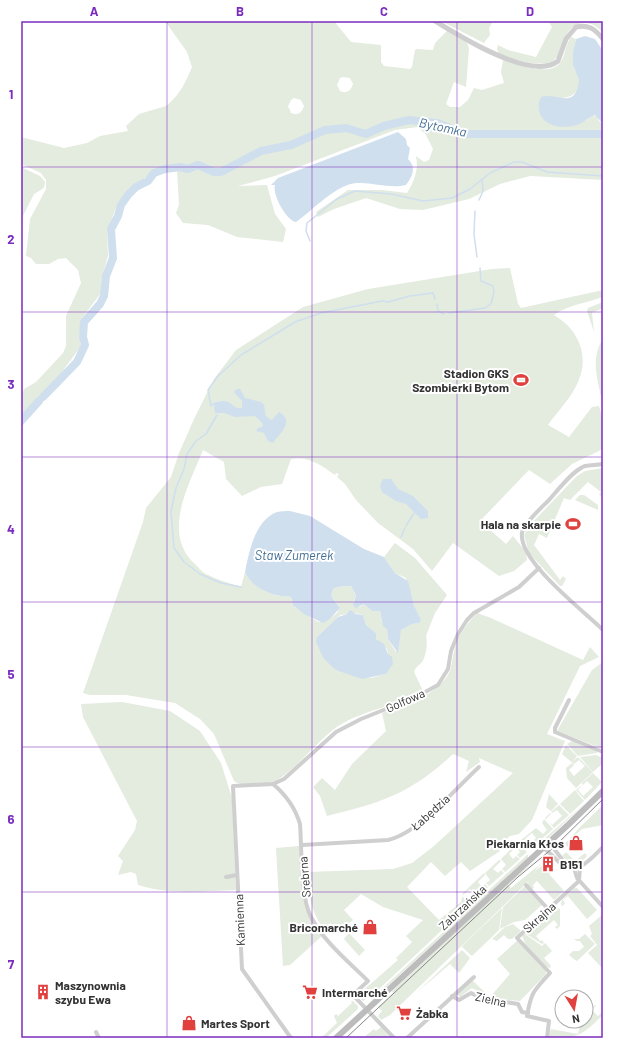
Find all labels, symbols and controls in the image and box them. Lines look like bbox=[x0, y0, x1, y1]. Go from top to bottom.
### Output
text: A bbox=[90, 3, 99, 19]
text: B bbox=[236, 3, 244, 19]
text: C bbox=[380, 3, 388, 19]
text: D bbox=[526, 3, 534, 19]
text: 1 bbox=[9, 86, 13, 102]
water label: Bytomka bbox=[418, 114, 468, 140]
text: 2 bbox=[7, 231, 15, 247]
place label: Stadion GKS Szombierki Bytom bbox=[412, 366, 509, 394]
sports icon: Stadion GKS Szombierki Bytom bbox=[512, 371, 530, 389]
text: 3 bbox=[7, 376, 15, 392]
sports icon: Hala na skarpie bbox=[564, 515, 582, 533]
place label: Hala na skarpie bbox=[481, 517, 561, 531]
text: 4 bbox=[7, 521, 15, 537]
water label: Staw Zumerek bbox=[255, 547, 334, 563]
text: 5 bbox=[7, 666, 15, 682]
street label: Golfowa bbox=[383, 685, 427, 715]
street label: Łabędzia bbox=[407, 791, 452, 834]
text: 6 bbox=[8, 811, 15, 827]
shop icon: Piekarnia Kłos bbox=[567, 834, 585, 852]
place label: Piekarnia Kłos bbox=[486, 836, 564, 850]
building icon: B151 bbox=[539, 855, 557, 873]
street label: Srebrna bbox=[295, 856, 313, 898]
place label: B151 bbox=[560, 857, 582, 871]
street label: Zabrzańska bbox=[435, 882, 489, 932]
street label: Kamienna bbox=[231, 894, 247, 946]
street label: Skrajna bbox=[520, 899, 558, 935]
shop icon: Bricomarché bbox=[361, 918, 379, 936]
place label: Bricomarché bbox=[290, 920, 358, 934]
text: 7 bbox=[8, 956, 15, 972]
place label: Maszynownia szybu Ewa bbox=[55, 978, 126, 1006]
building icon: Maszynownia szybu Ewa bbox=[34, 983, 52, 1001]
supermarket icon: Intermarché bbox=[301, 983, 319, 1001]
place label: Intermarché bbox=[322, 985, 388, 999]
street label: Zielna bbox=[474, 989, 508, 1009]
north arrow bbox=[554, 989, 594, 1029]
supermarket icon: Żabka bbox=[395, 1004, 413, 1022]
place label: Żabka bbox=[416, 1006, 448, 1020]
text: N bbox=[571, 1012, 581, 1026]
shop icon: Martes Sport bbox=[180, 1014, 198, 1032]
place label: Martes Sport bbox=[201, 1016, 270, 1030]

